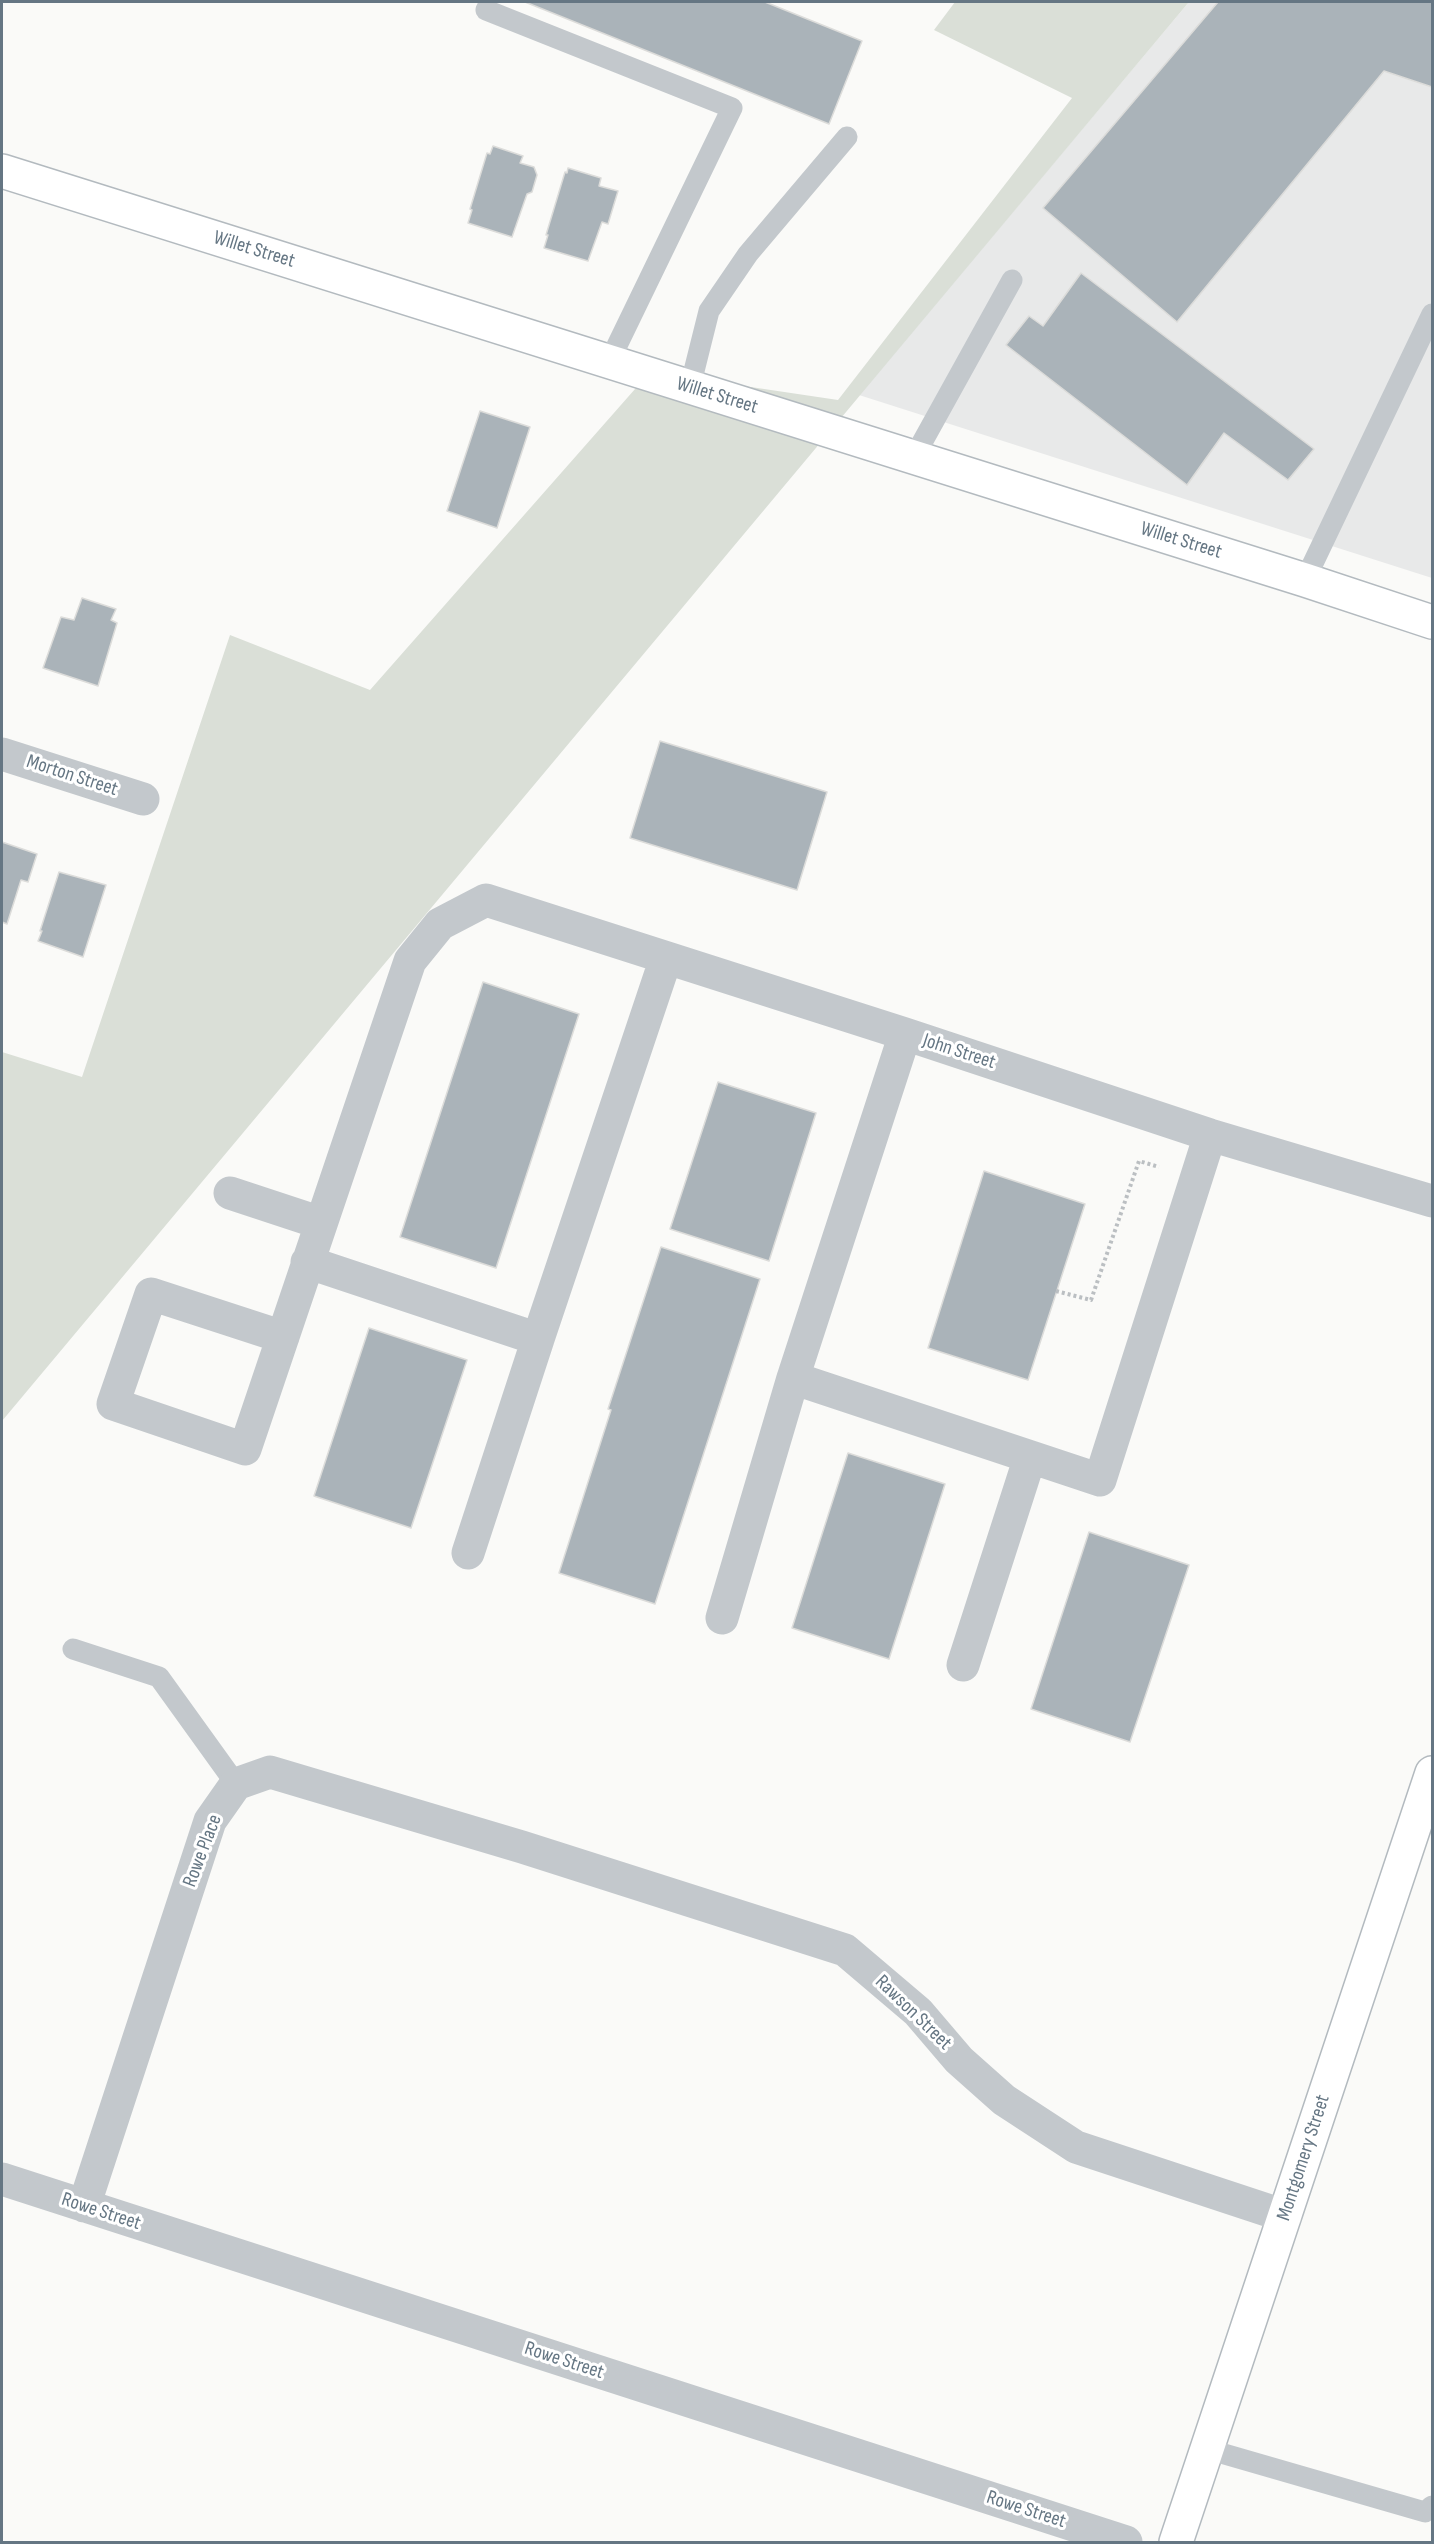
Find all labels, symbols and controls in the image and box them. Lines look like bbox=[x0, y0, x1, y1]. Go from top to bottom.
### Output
street label: Willet Street bbox=[210, 226, 298, 274]
street label: Willet Street bbox=[673, 372, 761, 420]
street label: Willet Street bbox=[1137, 517, 1225, 565]
street label: Morton Street bbox=[23, 750, 121, 802]
street label: John Street bbox=[920, 1029, 998, 1075]
street label: Rowe Place bbox=[178, 1812, 228, 1890]
street label: Rawson Street bbox=[870, 1971, 956, 2055]
street label: Montgomery Street bbox=[1272, 2092, 1336, 2224]
street label: Rowe Street bbox=[58, 2188, 144, 2236]
street label: Rowe Street bbox=[521, 2337, 607, 2385]
street label: Rowe Street bbox=[983, 2486, 1069, 2534]

